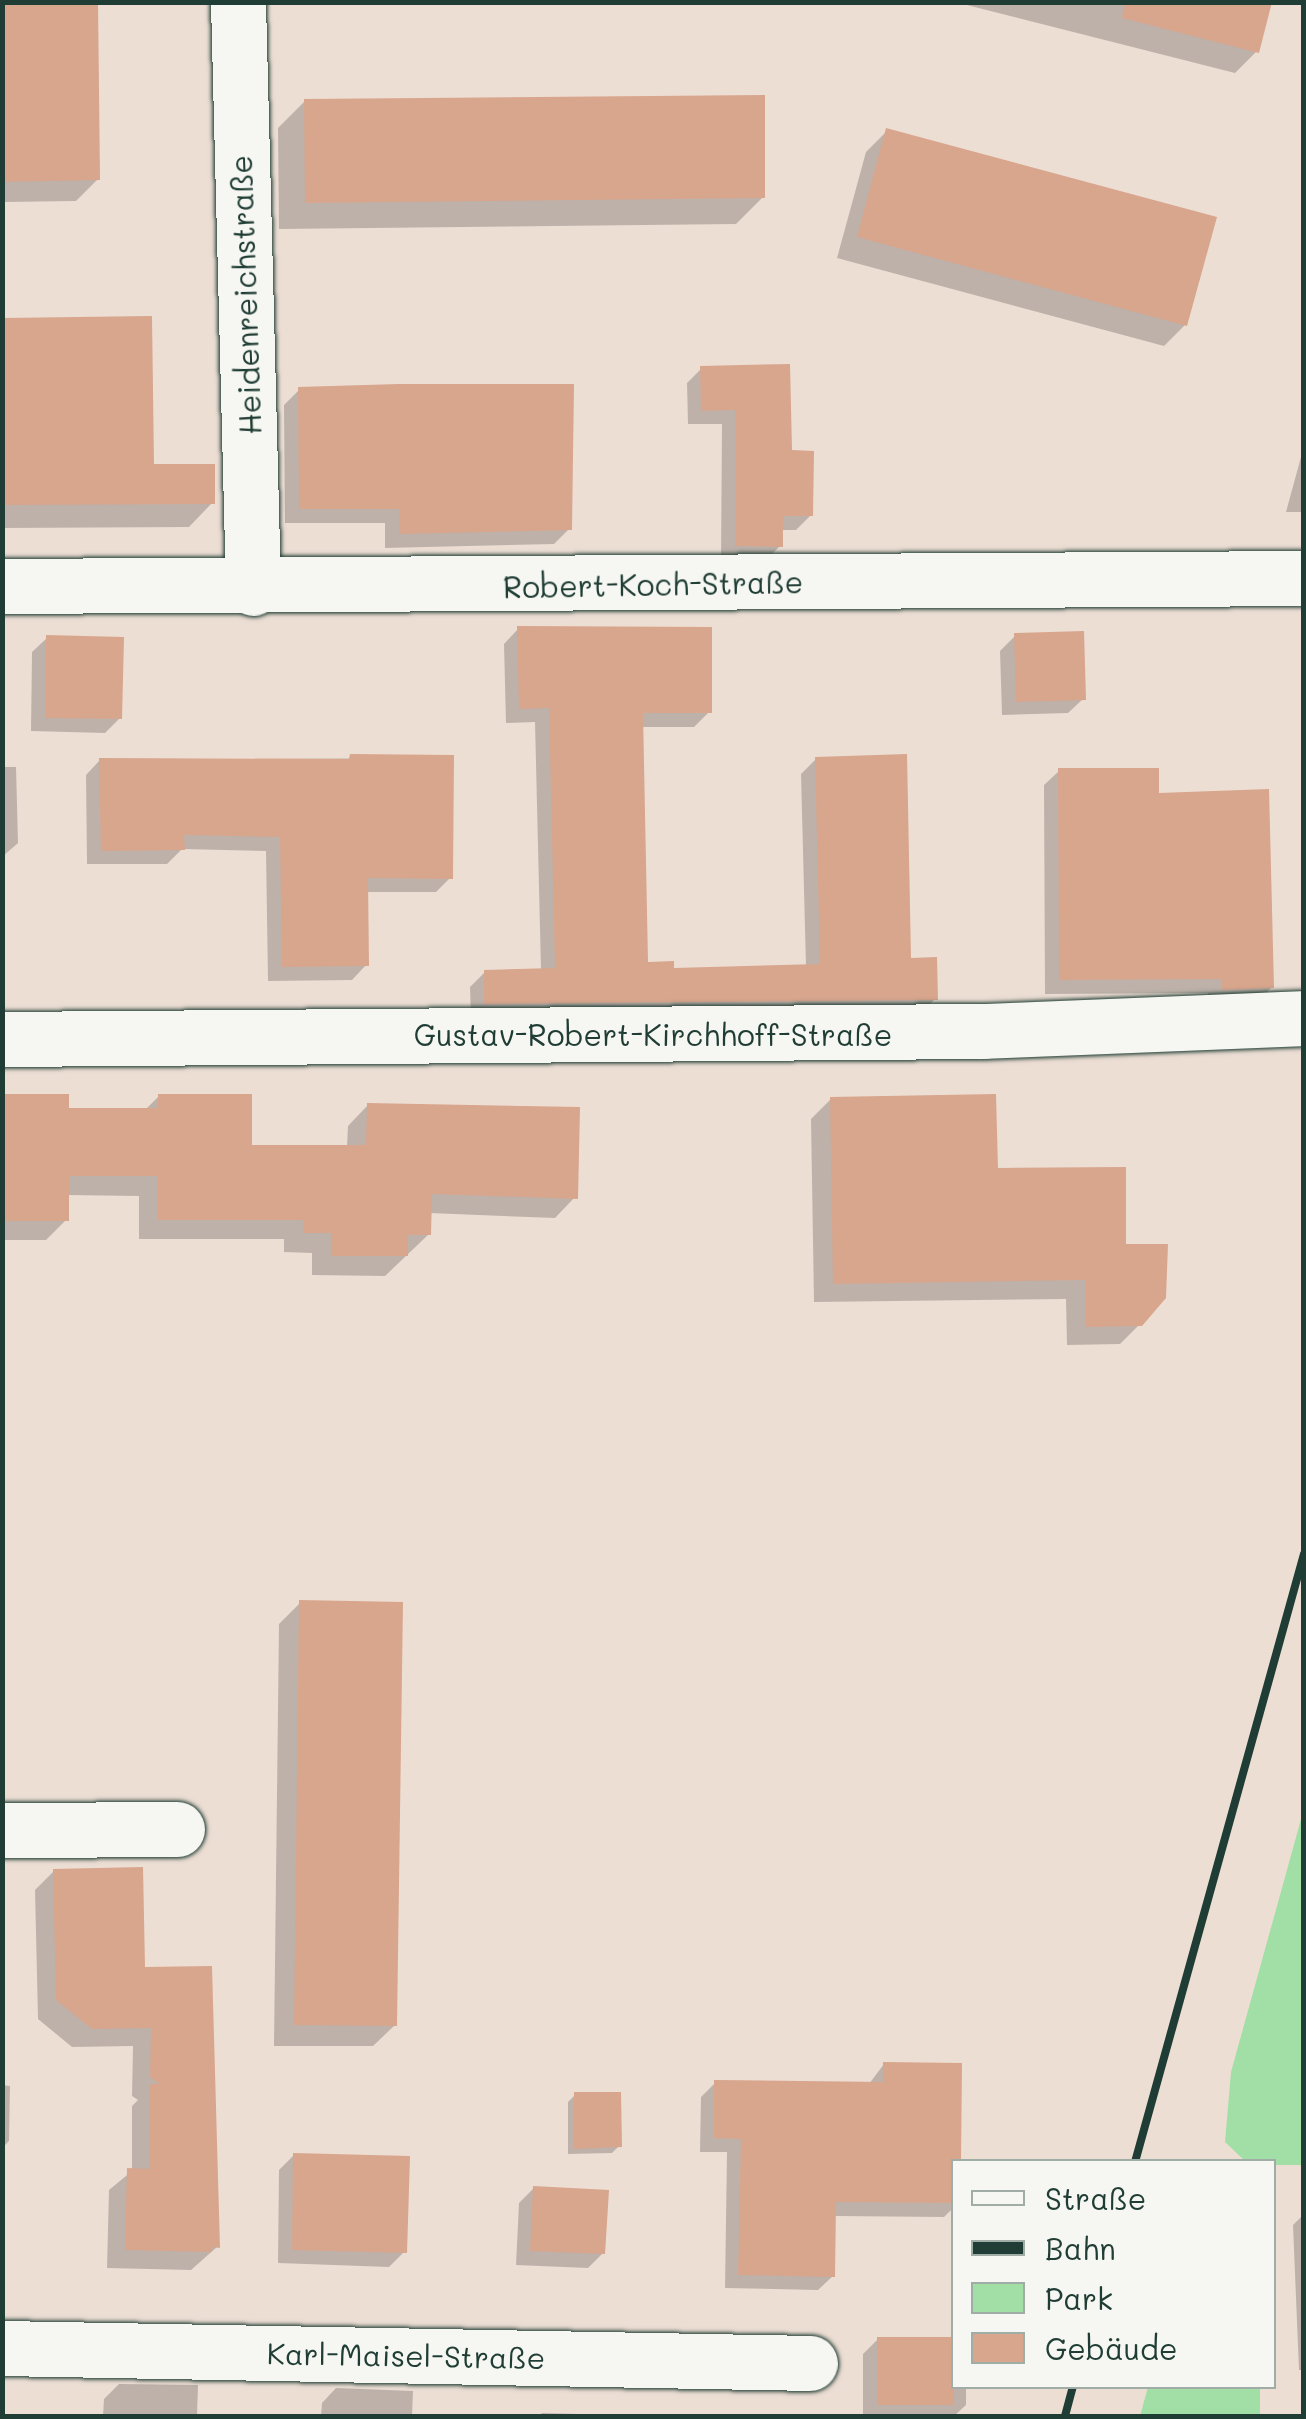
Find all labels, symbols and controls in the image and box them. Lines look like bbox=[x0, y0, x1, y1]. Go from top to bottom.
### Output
street label: Heidenreichstraße bbox=[222, 155, 268, 435]
street label: Robert-Koch-Straße bbox=[503, 563, 803, 605]
street label: Gustav-Robert-Kirchhoff-Straße bbox=[414, 1016, 892, 1052]
legend bbox=[951, 2159, 1276, 2389]
text: Straße bbox=[1045, 2178, 1146, 2218]
text: Bahn bbox=[1045, 2228, 1116, 2268]
text: Park bbox=[1045, 2278, 1113, 2318]
text: Gebäude bbox=[1045, 2328, 1178, 2368]
street label: Karl-Maisel-Straße bbox=[266, 2335, 546, 2375]

